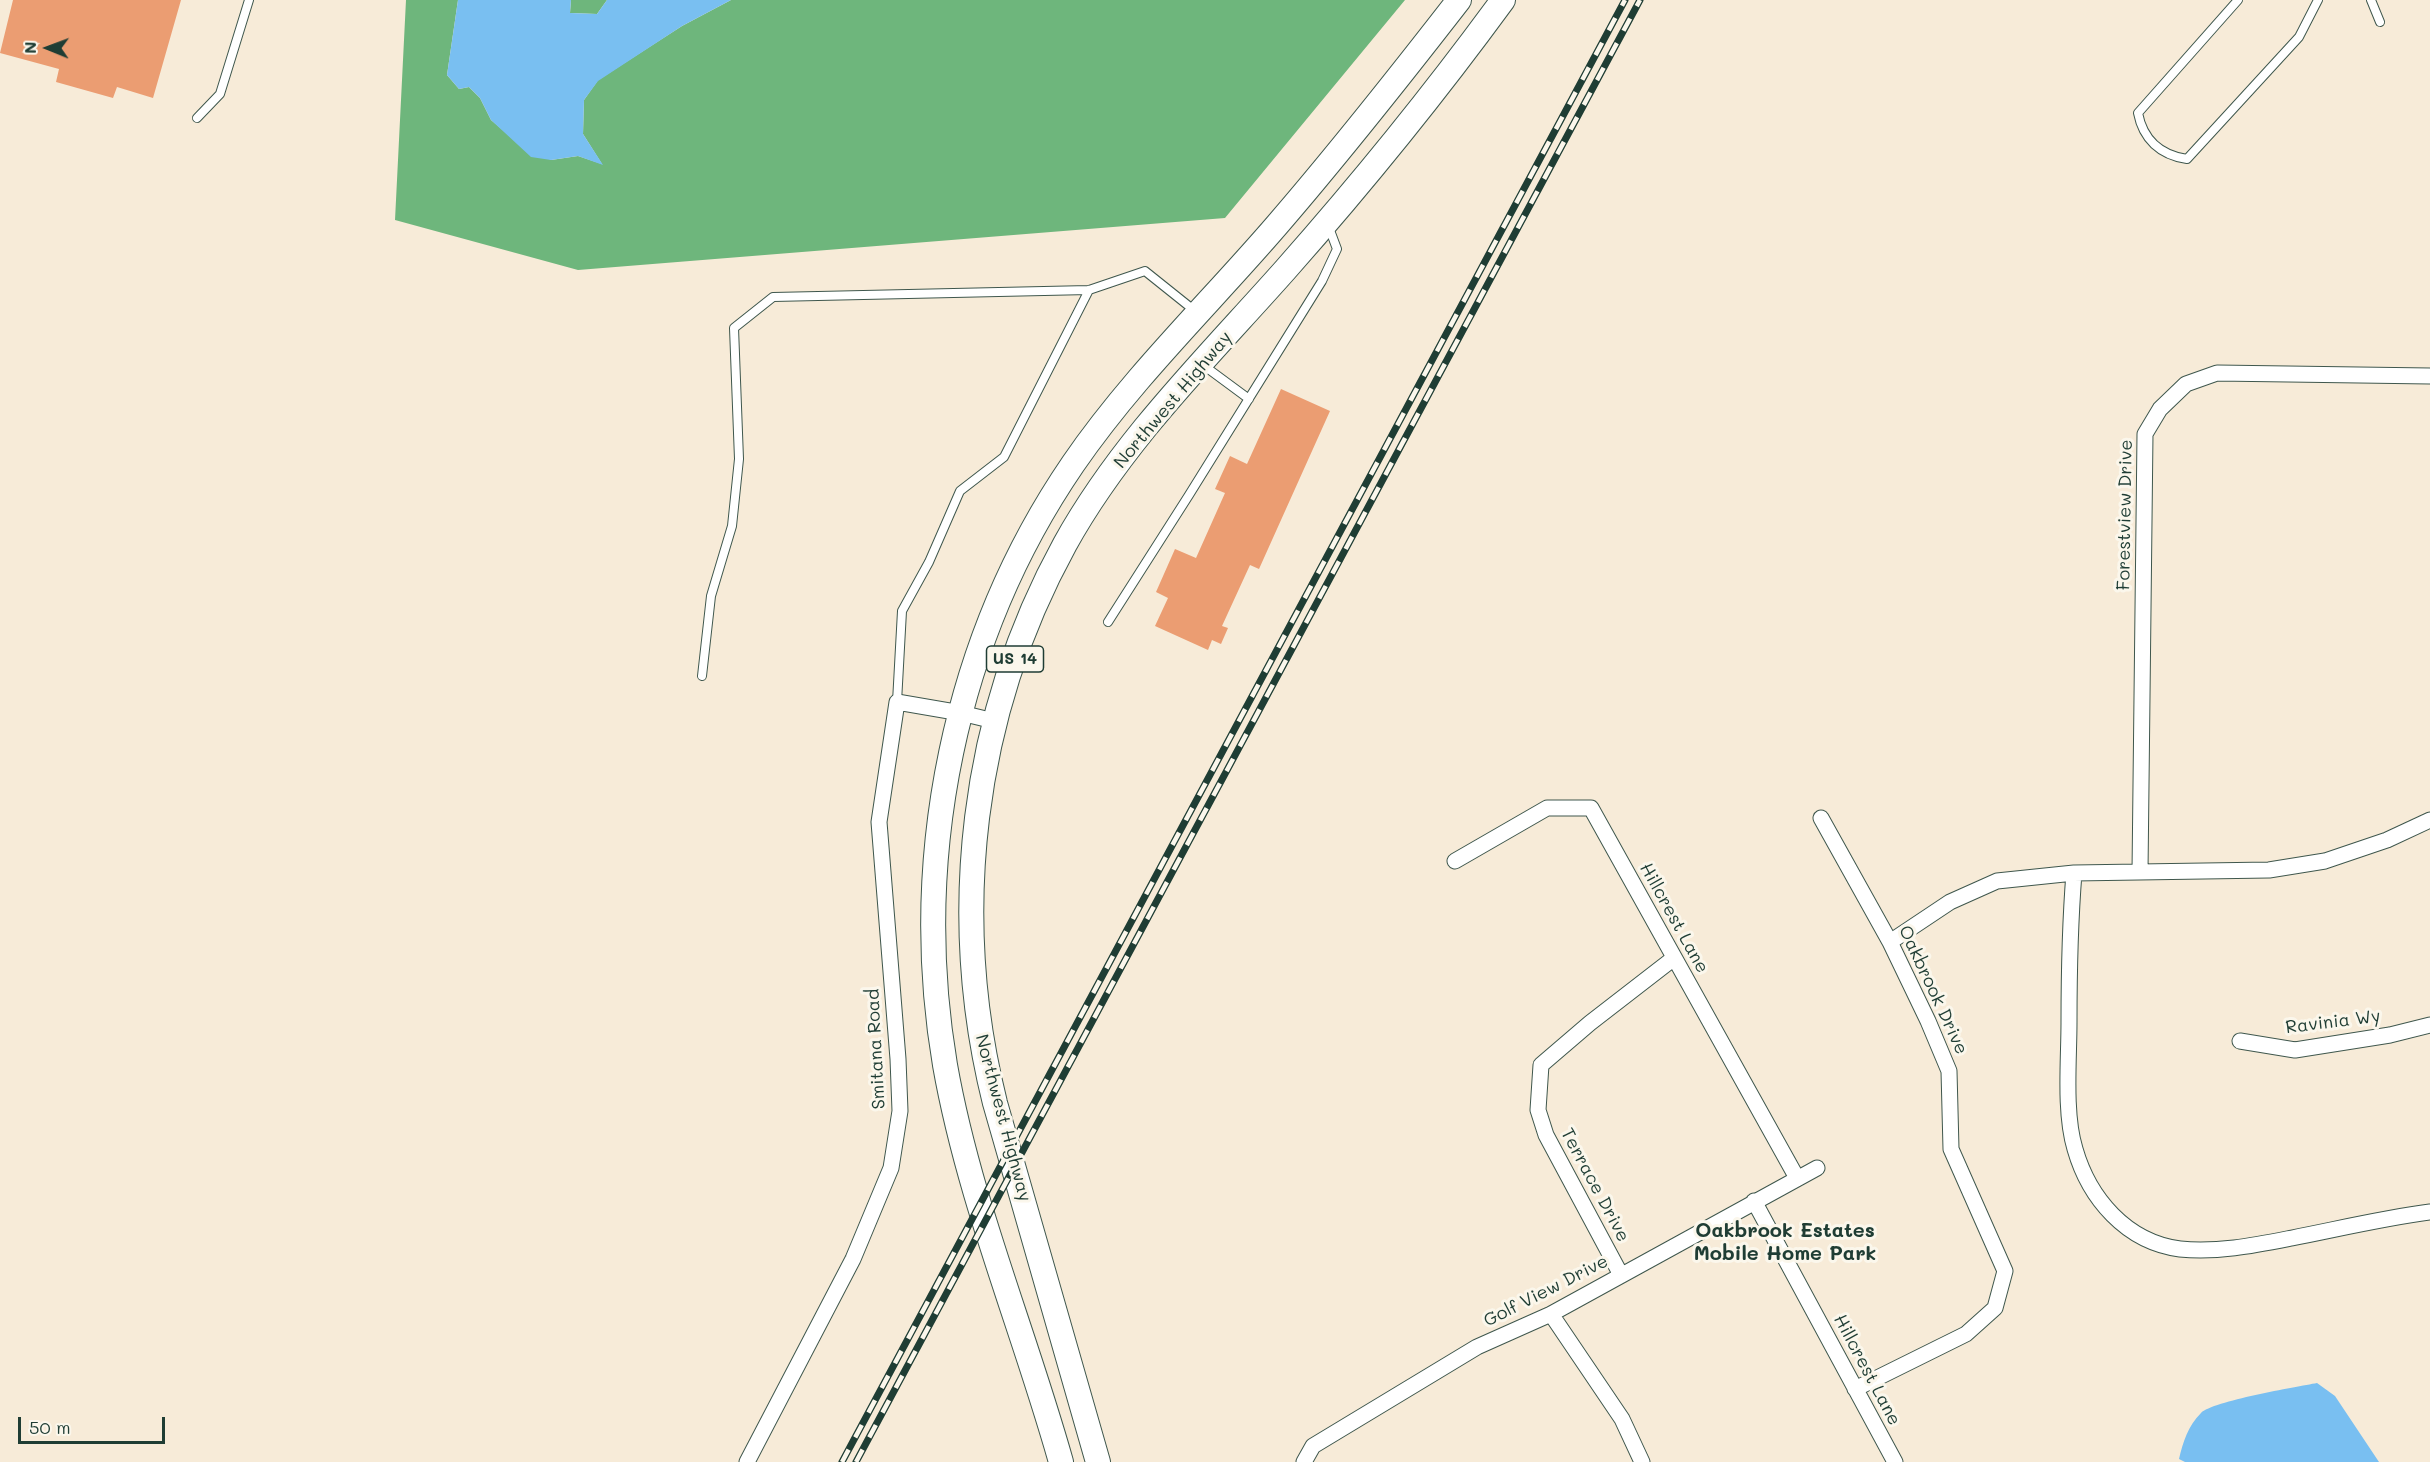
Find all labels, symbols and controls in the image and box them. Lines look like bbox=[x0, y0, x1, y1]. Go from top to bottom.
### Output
north arrow bbox=[18, 18, 78, 78]
text: N bbox=[19, 41, 40, 54]
street label: Northwest Highway bbox=[1109, 327, 1237, 473]
street label: Forestview Drive bbox=[2113, 439, 2137, 591]
road number: US 14 bbox=[986, 646, 1044, 672]
street label: Hillcrest Lane bbox=[1635, 859, 1713, 977]
street label: Oakbrook Drive bbox=[1894, 922, 1972, 1058]
street label: Smitana Road bbox=[862, 988, 890, 1110]
street label: Ravinia Wy bbox=[2284, 1005, 2382, 1039]
street label: Northwest Highway bbox=[970, 1032, 1036, 1204]
street label: Terrace Drive bbox=[1556, 1125, 1634, 1245]
district label: Oakbrook Estates Mobile Home Park bbox=[1694, 1219, 1876, 1266]
street label: Golf View Drive bbox=[1480, 1250, 1612, 1332]
street label: Hillcrest Lane bbox=[1829, 1311, 1905, 1429]
scale bar bbox=[21, 1405, 168, 1443]
text: 50 m bbox=[29, 1415, 71, 1439]

